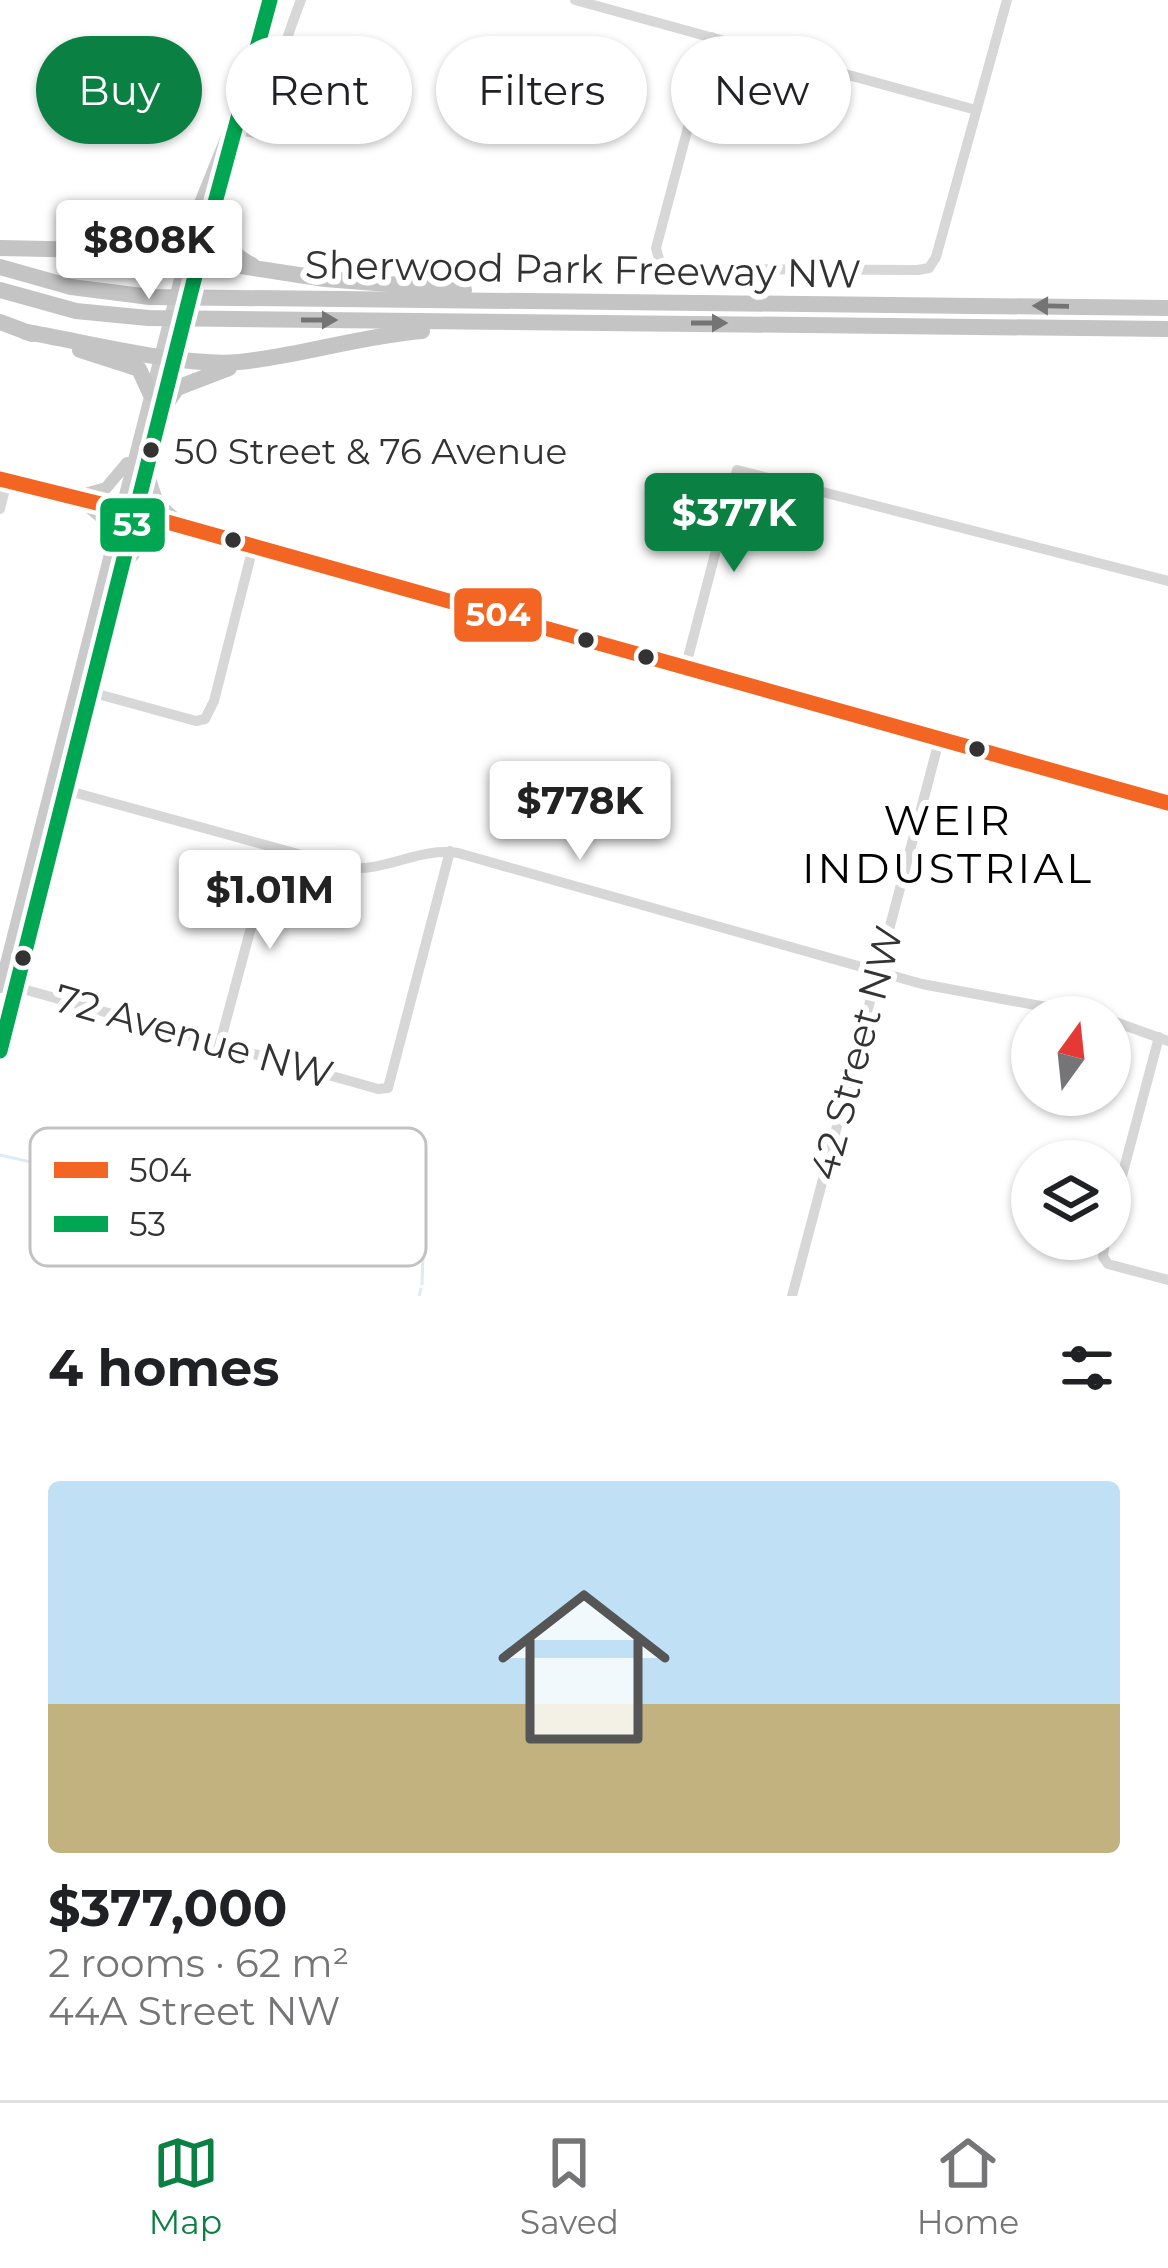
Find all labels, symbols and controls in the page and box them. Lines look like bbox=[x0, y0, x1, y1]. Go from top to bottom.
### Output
chip: Buy bbox=[36, 36, 202, 144]
chip: Rent bbox=[226, 36, 412, 144]
chip: Filters bbox=[436, 36, 647, 144]
chip: New bbox=[671, 36, 851, 144]
pin: $808K bbox=[65, 200, 233, 302]
text: $808K bbox=[83, 215, 215, 263]
street label: Sherwood Park Freeway NW bbox=[304, 240, 862, 298]
one-way arrow bbox=[1031, 296, 1069, 315]
one-way arrow bbox=[301, 310, 339, 330]
one-way arrow bbox=[691, 313, 729, 333]
place label: 50 Street & 76 Avenue bbox=[174, 429, 567, 473]
marker: 50 Street & 76 Avenue bbox=[140, 439, 162, 461]
pin: $377K bbox=[650, 473, 818, 575]
text: $377K bbox=[672, 488, 796, 536]
line badge: 53 bbox=[98, 496, 167, 554]
text: 53 bbox=[112, 504, 152, 544]
unlabelled marker bbox=[222, 529, 244, 551]
line badge: 504 bbox=[452, 586, 544, 644]
text: 504 bbox=[466, 594, 531, 634]
unlabelled marker bbox=[575, 629, 597, 651]
unlabelled marker bbox=[635, 646, 657, 668]
unlabelled marker bbox=[966, 738, 988, 760]
pin: $778K bbox=[496, 761, 664, 863]
text: $778K bbox=[517, 776, 643, 824]
district label: WEIR INDUSTRIAL bbox=[802, 794, 1094, 894]
pin: $1.01M bbox=[172, 850, 368, 952]
text: $1.01M bbox=[206, 865, 334, 913]
street label: 42 Street NW bbox=[799, 921, 913, 1185]
unlabelled marker bbox=[12, 947, 34, 969]
street label: 72 Avenue NW bbox=[49, 973, 339, 1099]
north arrow bbox=[1011, 996, 1131, 1116]
map controls bbox=[1011, 996, 1131, 1260]
legend bbox=[30, 1128, 426, 1266]
button: layers bbox=[1011, 1140, 1131, 1260]
text: 504 bbox=[129, 1150, 192, 1190]
text: 53 bbox=[129, 1204, 166, 1244]
icon: filters bbox=[1054, 1335, 1120, 1401]
text: 4 homes bbox=[48, 1337, 279, 1399]
icon: home bbox=[476, 1559, 692, 1775]
text: $377,000 bbox=[48, 1877, 287, 1939]
text: 2 rooms · 62 m² bbox=[48, 1939, 349, 1987]
text: 44A Street NW bbox=[48, 1987, 340, 2035]
tab: Map bbox=[149, 2130, 222, 2242]
tab: Saved bbox=[520, 2130, 619, 2242]
tab: Home bbox=[917, 2130, 1019, 2242]

